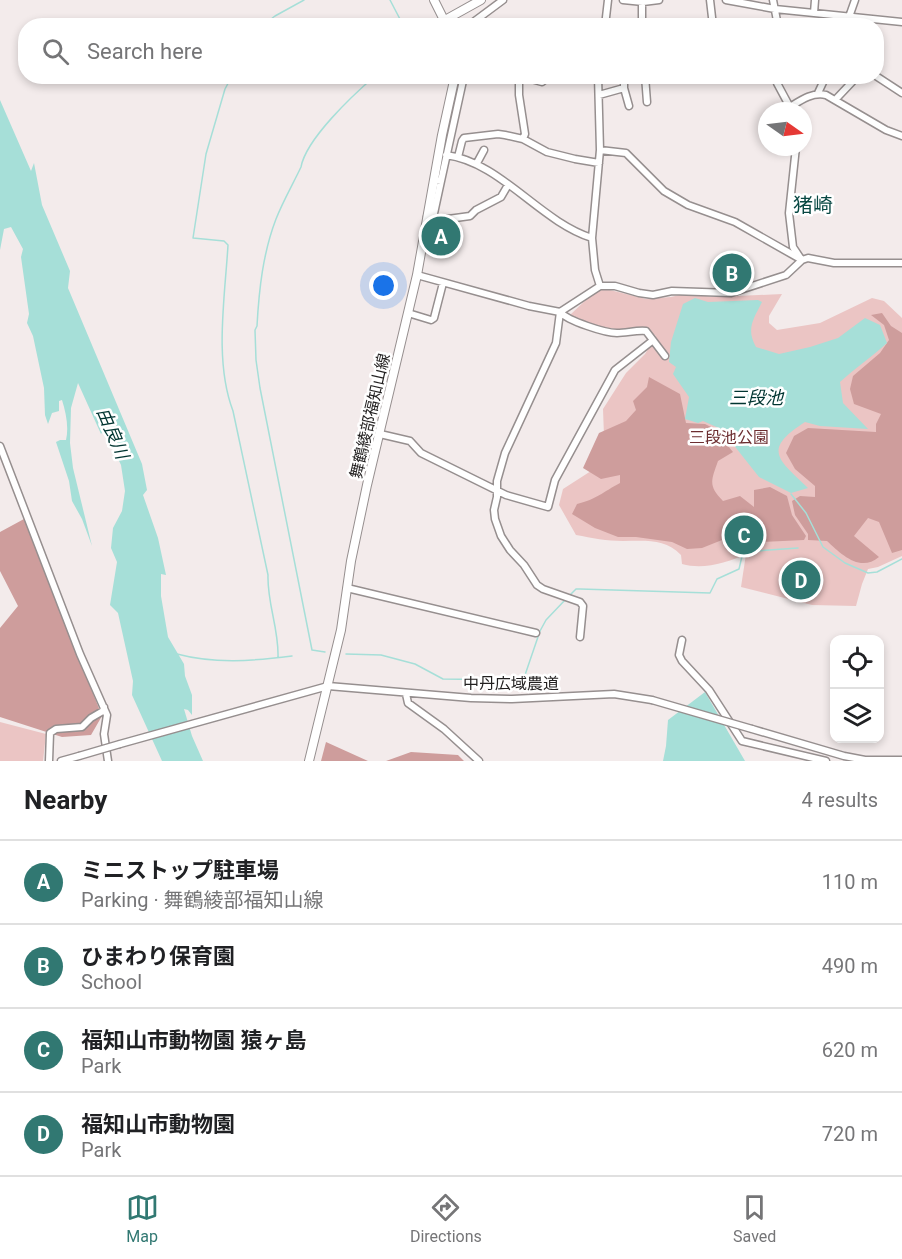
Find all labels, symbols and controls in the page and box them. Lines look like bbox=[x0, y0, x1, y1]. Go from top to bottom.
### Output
search box bbox=[18, 18, 884, 84]
icon: search bbox=[39, 35, 72, 68]
text: Search here bbox=[87, 39, 203, 64]
north arrow bbox=[758, 102, 812, 156]
district label: 猪崎 bbox=[793, 193, 833, 217]
pin: A bbox=[422, 214, 460, 258]
pin: B bbox=[712, 250, 752, 296]
your location bbox=[369, 271, 398, 300]
street label: 舞鶴綾部福知山線 bbox=[346, 351, 394, 481]
water label: 三段池 bbox=[729, 387, 785, 408]
water label: 由良川 bbox=[93, 404, 134, 464]
park label: 三段池公園 bbox=[689, 428, 769, 447]
pin: C bbox=[724, 512, 764, 558]
pin: D bbox=[782, 558, 820, 602]
map controls bbox=[830, 635, 884, 743]
button: locate bbox=[830, 635, 884, 689]
street label: 中丹広域農道 bbox=[463, 674, 559, 693]
button: layers bbox=[830, 689, 884, 743]
text: Nearby bbox=[24, 785, 107, 815]
text: 4 results bbox=[802, 788, 878, 812]
text: ミニストップ駐車場 bbox=[81, 858, 279, 883]
text: A bbox=[37, 870, 50, 894]
text: 110 m bbox=[822, 870, 878, 894]
text: Parking · 舞鶴綾部福知山線 bbox=[81, 888, 324, 912]
text: ひまわり保育園 bbox=[81, 944, 235, 969]
text: B bbox=[37, 954, 50, 978]
text: 490 m bbox=[822, 954, 878, 978]
text: School bbox=[81, 970, 142, 994]
text: 福知山市動物園 猿ヶ島 bbox=[81, 1028, 306, 1053]
text: C bbox=[37, 1038, 50, 1062]
text: 620 m bbox=[822, 1038, 878, 1062]
text: Park bbox=[81, 1054, 121, 1078]
text: 福知山市動物園 bbox=[81, 1112, 235, 1137]
text: D bbox=[37, 1122, 50, 1146]
text: 720 m bbox=[822, 1122, 878, 1146]
text: Park bbox=[81, 1138, 121, 1162]
tab: Map bbox=[126, 1191, 159, 1246]
tab: Directions bbox=[410, 1191, 482, 1246]
tab: Saved bbox=[733, 1191, 776, 1246]

